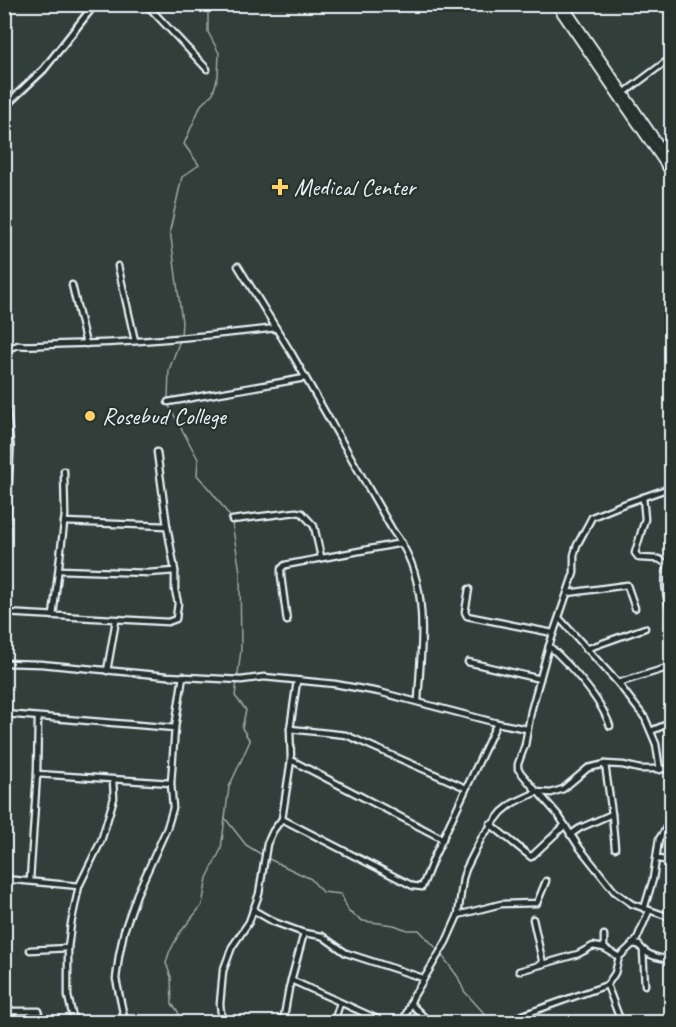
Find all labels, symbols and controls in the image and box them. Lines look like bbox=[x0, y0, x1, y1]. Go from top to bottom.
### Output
place label: Medical Center bbox=[294, 172, 418, 202]
marker: Medical Center bbox=[271, 178, 289, 196]
place label: Rosebud College bbox=[102, 401, 228, 431]
marker: Rosebud College bbox=[83, 409, 97, 423]

